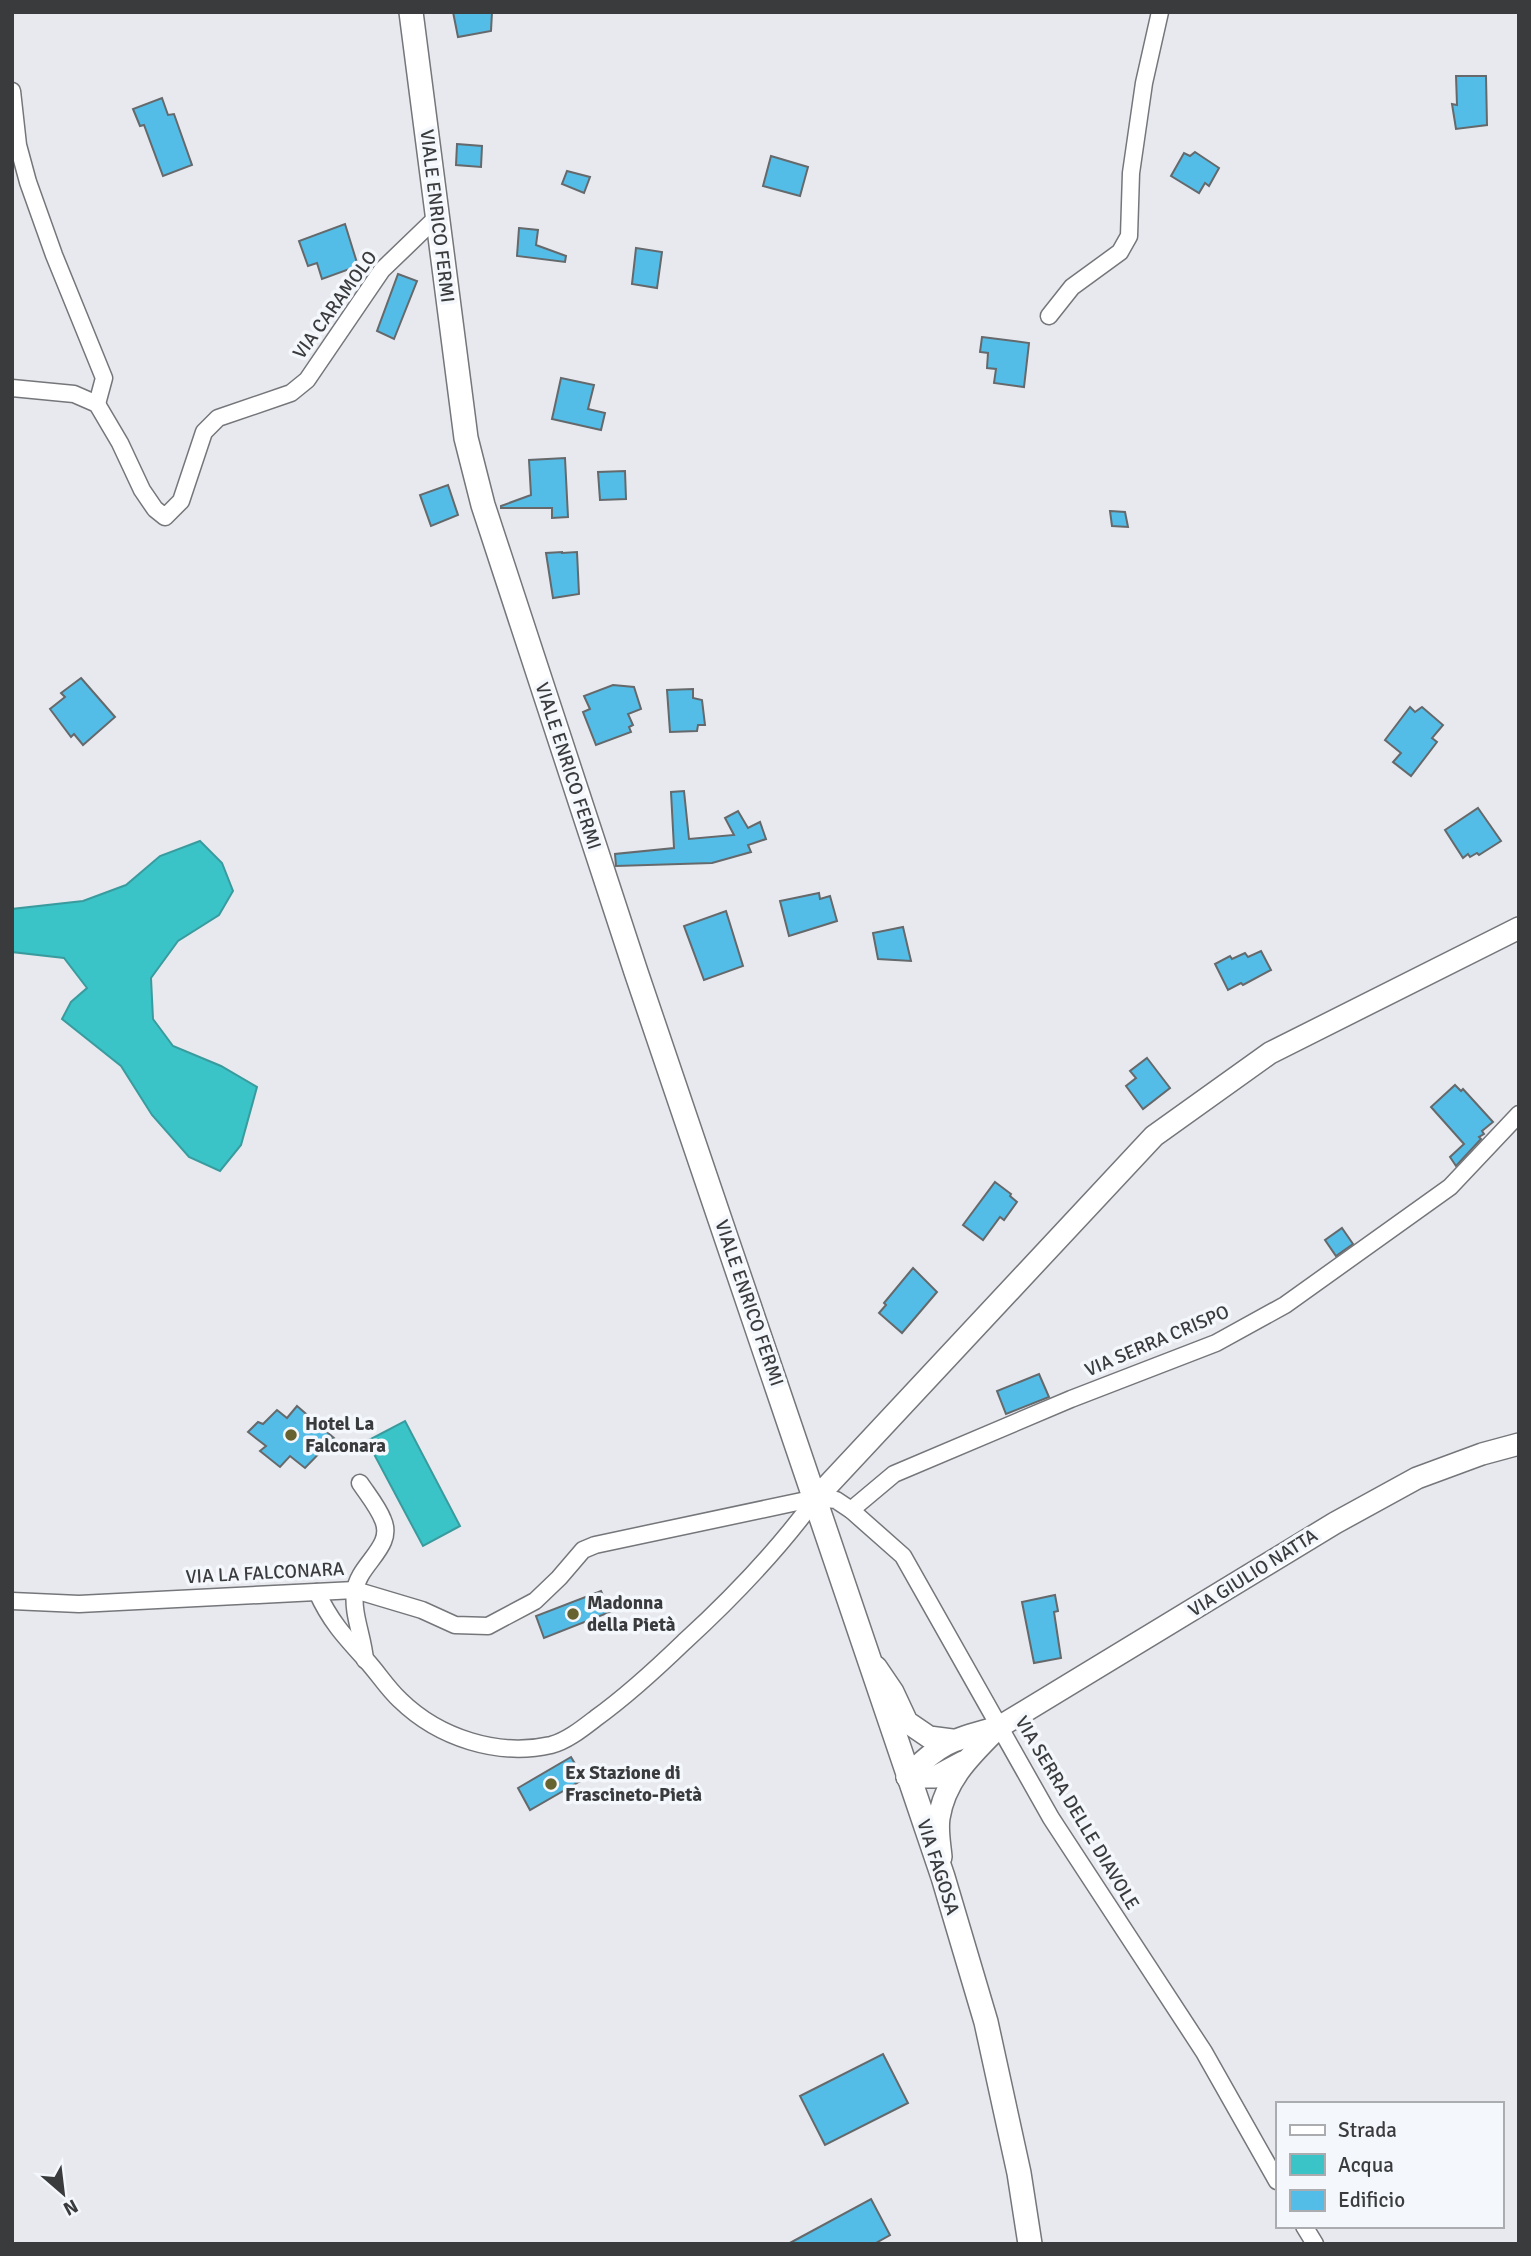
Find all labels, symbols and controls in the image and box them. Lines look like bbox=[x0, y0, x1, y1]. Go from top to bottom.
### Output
street label: VIALE ENRICO FERMI bbox=[414, 128, 460, 304]
street label: VIA CARAMOLO bbox=[288, 246, 382, 364]
street label: VIALE ENRICO FERMI bbox=[530, 679, 606, 853]
street label: VIALE ENRICO FERMI bbox=[709, 1217, 789, 1389]
street label: VIA SERRA CRISPO bbox=[1081, 1300, 1233, 1382]
place label: Hotel La Falconara bbox=[305, 1412, 386, 1458]
marker: Hotel La Falconara bbox=[283, 1427, 299, 1443]
street label: VIA GIULIO NATTA bbox=[1184, 1523, 1322, 1622]
street label: VIA LA FALCONARA bbox=[185, 1557, 345, 1589]
place label: Madonna della Pietà bbox=[587, 1591, 676, 1637]
marker: Madonna della Pietà bbox=[565, 1606, 581, 1622]
street label: VIA SERRA DELLE DIAVOLE bbox=[1010, 1712, 1144, 1914]
place label: Ex Stazione di Frascineto-Pietà bbox=[565, 1761, 702, 1807]
marker: Ex Stazione di Frascineto-Pietà bbox=[543, 1776, 559, 1792]
street label: VIA FAGOSA bbox=[911, 1816, 965, 1918]
legend bbox=[1276, 2102, 1503, 2228]
text: Strada bbox=[1338, 2117, 1397, 2143]
text: Acqua bbox=[1338, 2152, 1394, 2178]
north arrow bbox=[28, 2158, 98, 2228]
text: Edificio bbox=[1338, 2187, 1405, 2213]
text: N bbox=[59, 2193, 82, 2221]

